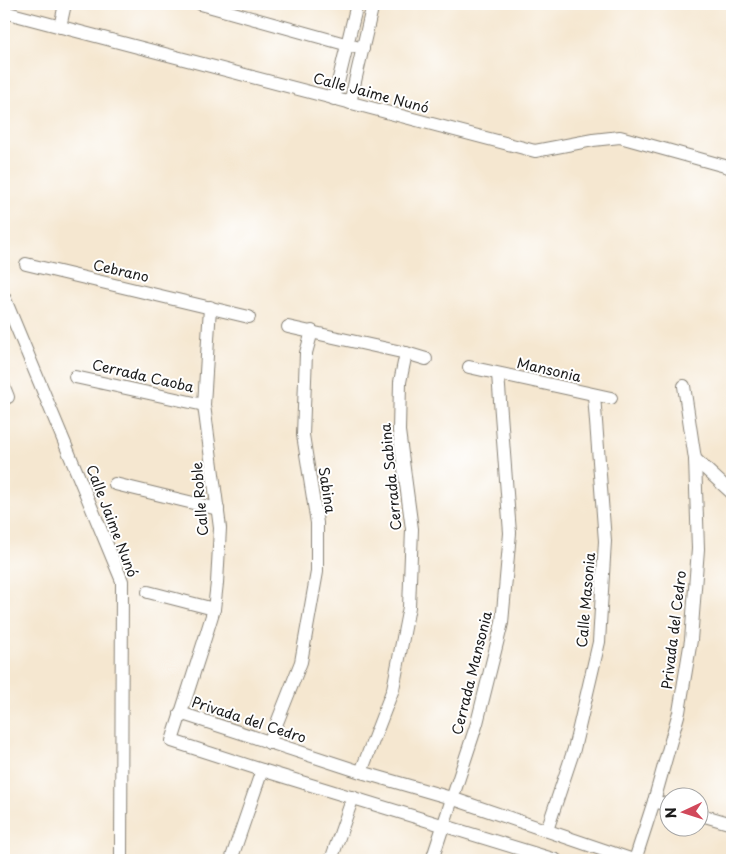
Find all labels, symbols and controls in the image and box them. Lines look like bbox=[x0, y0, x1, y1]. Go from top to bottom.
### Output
street label: Calle Jaime Nunó bbox=[311, 67, 432, 118]
street label: Cebrano bbox=[91, 254, 151, 287]
street label: Mansonia bbox=[515, 352, 584, 387]
street label: Cerrada Caoba bbox=[90, 354, 196, 398]
street label: Cerrada Sabina bbox=[374, 422, 407, 532]
street label: Calle Roble bbox=[186, 461, 213, 537]
street label: Calle Jaime Nunó bbox=[81, 462, 144, 580]
street label: Sabina bbox=[313, 465, 342, 515]
street label: Calle Masonia bbox=[571, 551, 600, 648]
street label: Privada del Cedro bbox=[656, 569, 691, 690]
street label: Cerrada Mansonia bbox=[446, 608, 497, 737]
street label: Privada del Cedro bbox=[189, 691, 309, 748]
north arrow bbox=[658, 786, 708, 836]
text: N bbox=[660, 807, 681, 819]

